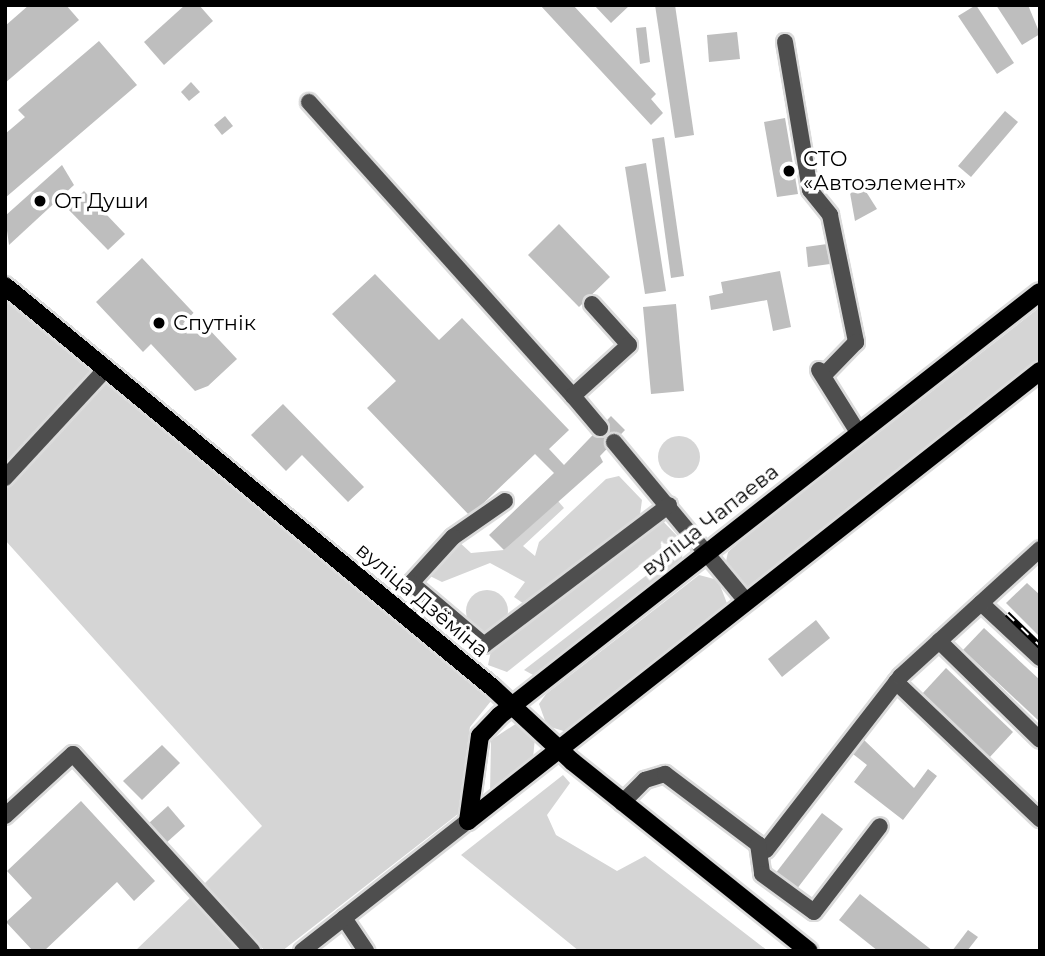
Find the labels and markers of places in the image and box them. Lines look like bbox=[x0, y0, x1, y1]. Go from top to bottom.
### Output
place label: СТО «Автоэлемент» bbox=[803, 146, 966, 196]
marker: СТО «Автоэлемент» bbox=[781, 163, 797, 179]
place label: От Души bbox=[54, 188, 149, 214]
marker: От Души bbox=[32, 193, 48, 209]
place label: Спутнік bbox=[173, 310, 256, 336]
marker: Спутнік bbox=[151, 315, 167, 331]

